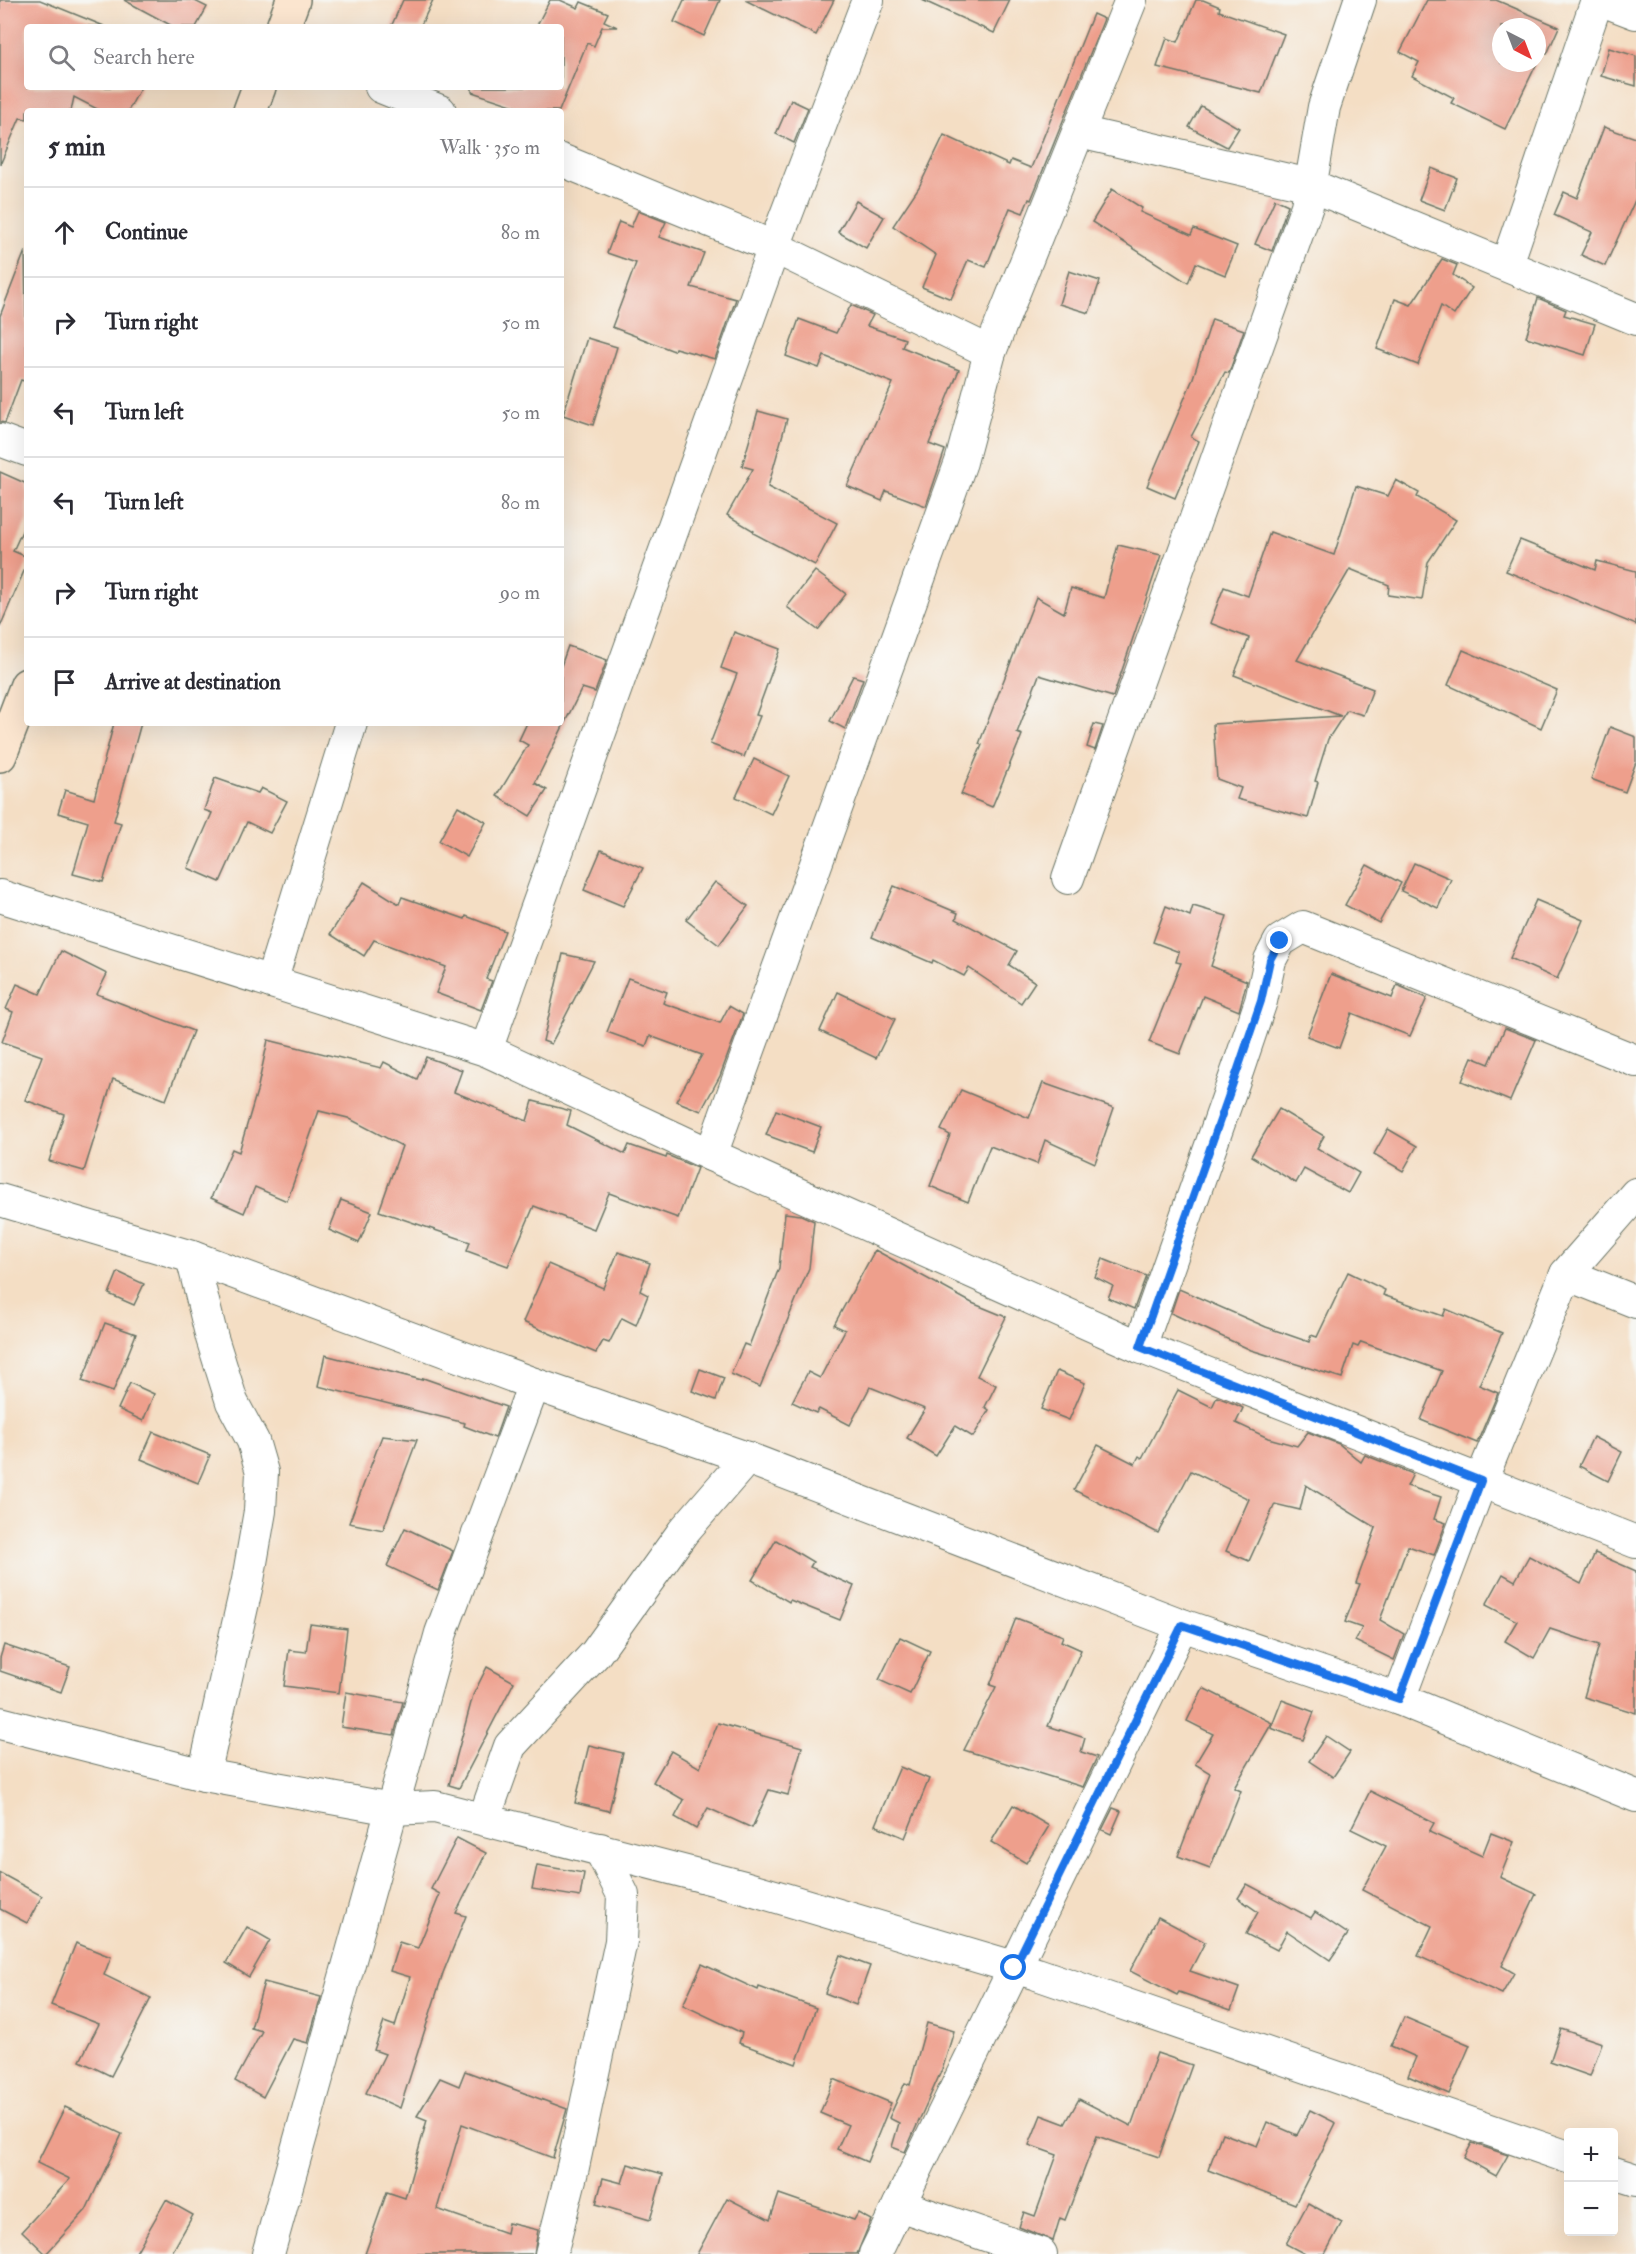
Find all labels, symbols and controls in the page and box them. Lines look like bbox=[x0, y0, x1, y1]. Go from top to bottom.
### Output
north arrow bbox=[1492, 18, 1546, 72]
search box bbox=[24, 24, 564, 90]
icon: search bbox=[45, 41, 78, 74]
text: Search here bbox=[93, 43, 195, 71]
text: 5 min bbox=[48, 131, 105, 163]
text: Walk · 350 m bbox=[440, 135, 540, 160]
icon: ahead bbox=[48, 216, 81, 249]
text: Continue bbox=[105, 218, 188, 246]
text: 80 m bbox=[501, 220, 540, 245]
icon: right bbox=[48, 306, 81, 339]
text: Turn right bbox=[105, 308, 198, 336]
text: 50 m bbox=[501, 310, 540, 335]
icon: left bbox=[48, 396, 81, 429]
text: Turn left bbox=[105, 398, 184, 426]
text: 50 m bbox=[501, 400, 540, 425]
icon: left bbox=[48, 486, 81, 519]
text: Turn left bbox=[105, 488, 184, 516]
text: 80 m bbox=[501, 490, 540, 515]
icon: right bbox=[48, 576, 81, 609]
text: Turn right bbox=[105, 578, 198, 606]
text: 90 m bbox=[500, 580, 540, 605]
icon: arrive bbox=[48, 666, 81, 699]
text: Arrive at destination bbox=[105, 668, 281, 696]
route end bbox=[1266, 927, 1292, 953]
route start bbox=[1000, 1954, 1026, 1980]
map controls bbox=[1564, 2128, 1618, 2236]
button: + bbox=[1564, 2128, 1618, 2182]
button: − bbox=[1564, 2182, 1618, 2236]

